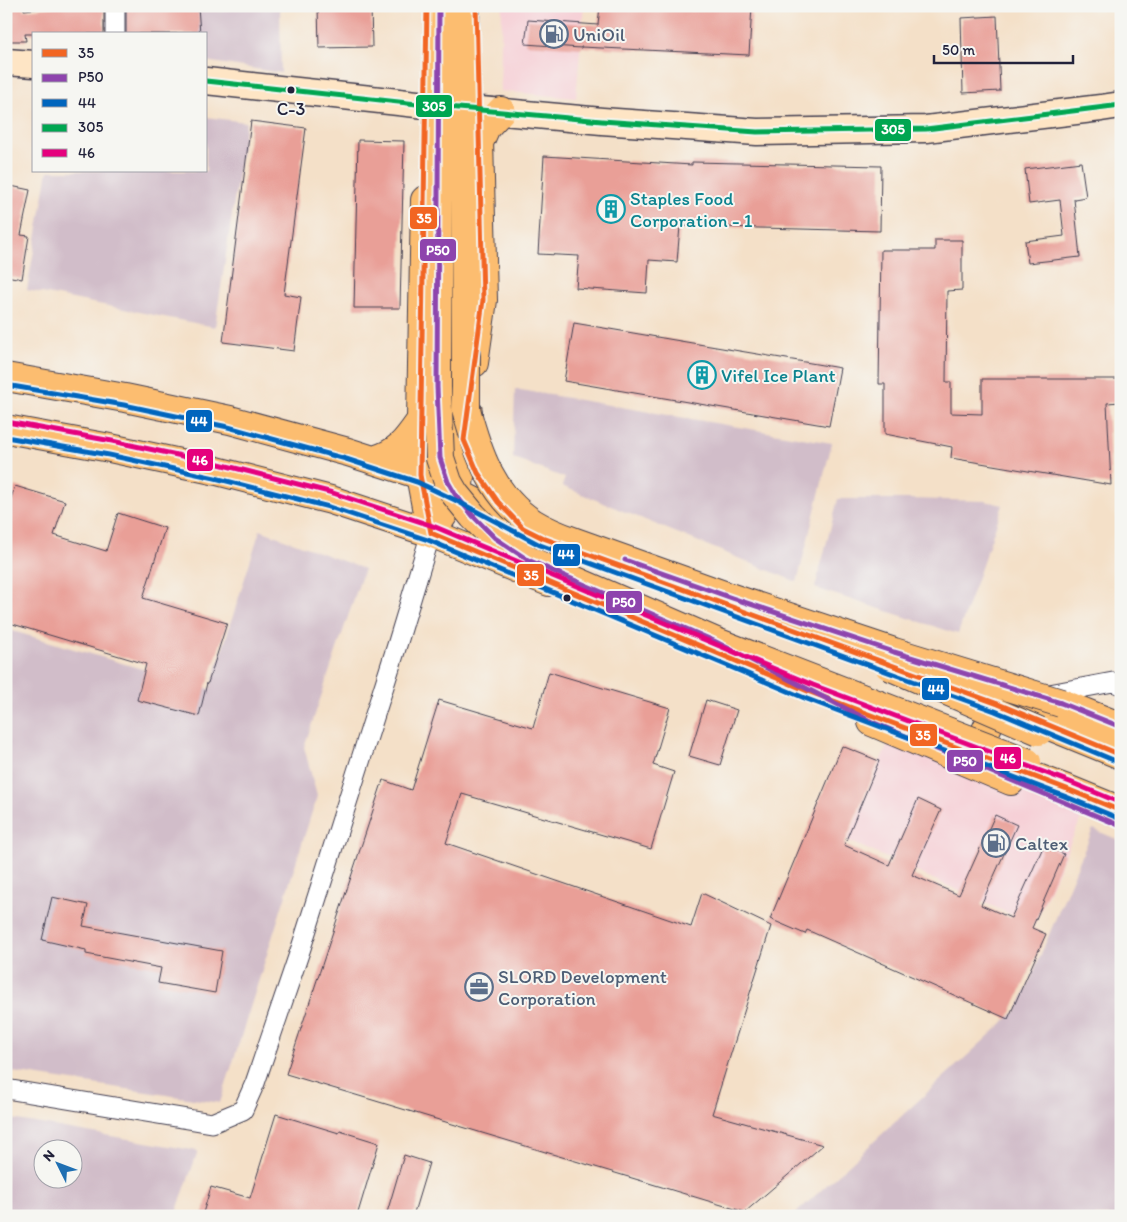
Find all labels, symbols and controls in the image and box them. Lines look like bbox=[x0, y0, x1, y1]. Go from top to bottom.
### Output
fuel station icon: UniOil bbox=[539, 19, 569, 49]
place label: UniOil bbox=[573, 23, 626, 46]
legend bbox=[32, 32, 208, 172]
scale bar bbox=[934, 32, 1073, 64]
text: 50 m bbox=[942, 41, 975, 59]
text: 35 bbox=[78, 44, 94, 62]
text: P50 bbox=[78, 68, 104, 86]
marker: C-3 bbox=[286, 85, 296, 95]
text: 44 bbox=[78, 94, 96, 112]
line badge: 305 bbox=[415, 94, 453, 118]
place label: C-3 bbox=[277, 98, 305, 120]
text: 305 bbox=[422, 98, 446, 115]
text: 305 bbox=[78, 118, 103, 136]
line badge: 305 bbox=[874, 118, 912, 142]
text: 305 bbox=[881, 121, 905, 138]
text: 46 bbox=[78, 144, 95, 162]
place label: Staples Food Corporation - 1 bbox=[630, 187, 753, 232]
building icon: Staples Food Corporation - 1 bbox=[596, 194, 626, 224]
line badge: 35 bbox=[409, 206, 438, 230]
text: 35 bbox=[417, 210, 432, 227]
line badge: P50 bbox=[419, 238, 457, 262]
text: P50 bbox=[426, 242, 450, 259]
building icon: Vifel Ice Plant bbox=[687, 360, 717, 390]
place label: Vifel Ice Plant bbox=[721, 364, 836, 387]
line badge: 44 bbox=[185, 409, 213, 433]
text: 44 bbox=[191, 413, 208, 430]
line badge: 46 bbox=[186, 448, 214, 472]
text: 46 bbox=[192, 452, 208, 469]
line badge: 44 bbox=[552, 543, 581, 567]
text: 44 bbox=[558, 546, 575, 563]
line badge: 35 bbox=[516, 563, 545, 587]
text: 35 bbox=[524, 567, 539, 584]
line badge: P50 bbox=[605, 590, 643, 614]
unlabelled marker bbox=[562, 593, 572, 603]
text: P50 bbox=[612, 594, 636, 611]
line badge: 44 bbox=[921, 677, 950, 701]
text: 44 bbox=[928, 681, 945, 698]
line badge: 35 bbox=[909, 723, 938, 747]
text: 35 bbox=[916, 727, 931, 744]
line badge: 46 bbox=[993, 746, 1022, 770]
line badge: P50 bbox=[946, 749, 984, 773]
text: 46 bbox=[1000, 750, 1016, 767]
text: P50 bbox=[953, 753, 977, 770]
fuel station icon: Caltex bbox=[981, 828, 1011, 858]
place label: Caltex bbox=[1015, 832, 1069, 855]
place label: SLORD Development Corporation bbox=[498, 965, 667, 1010]
office icon: SLORD Development Corporation bbox=[464, 972, 494, 1002]
north arrow bbox=[32, 1140, 82, 1190]
text: N bbox=[39, 1146, 58, 1165]

